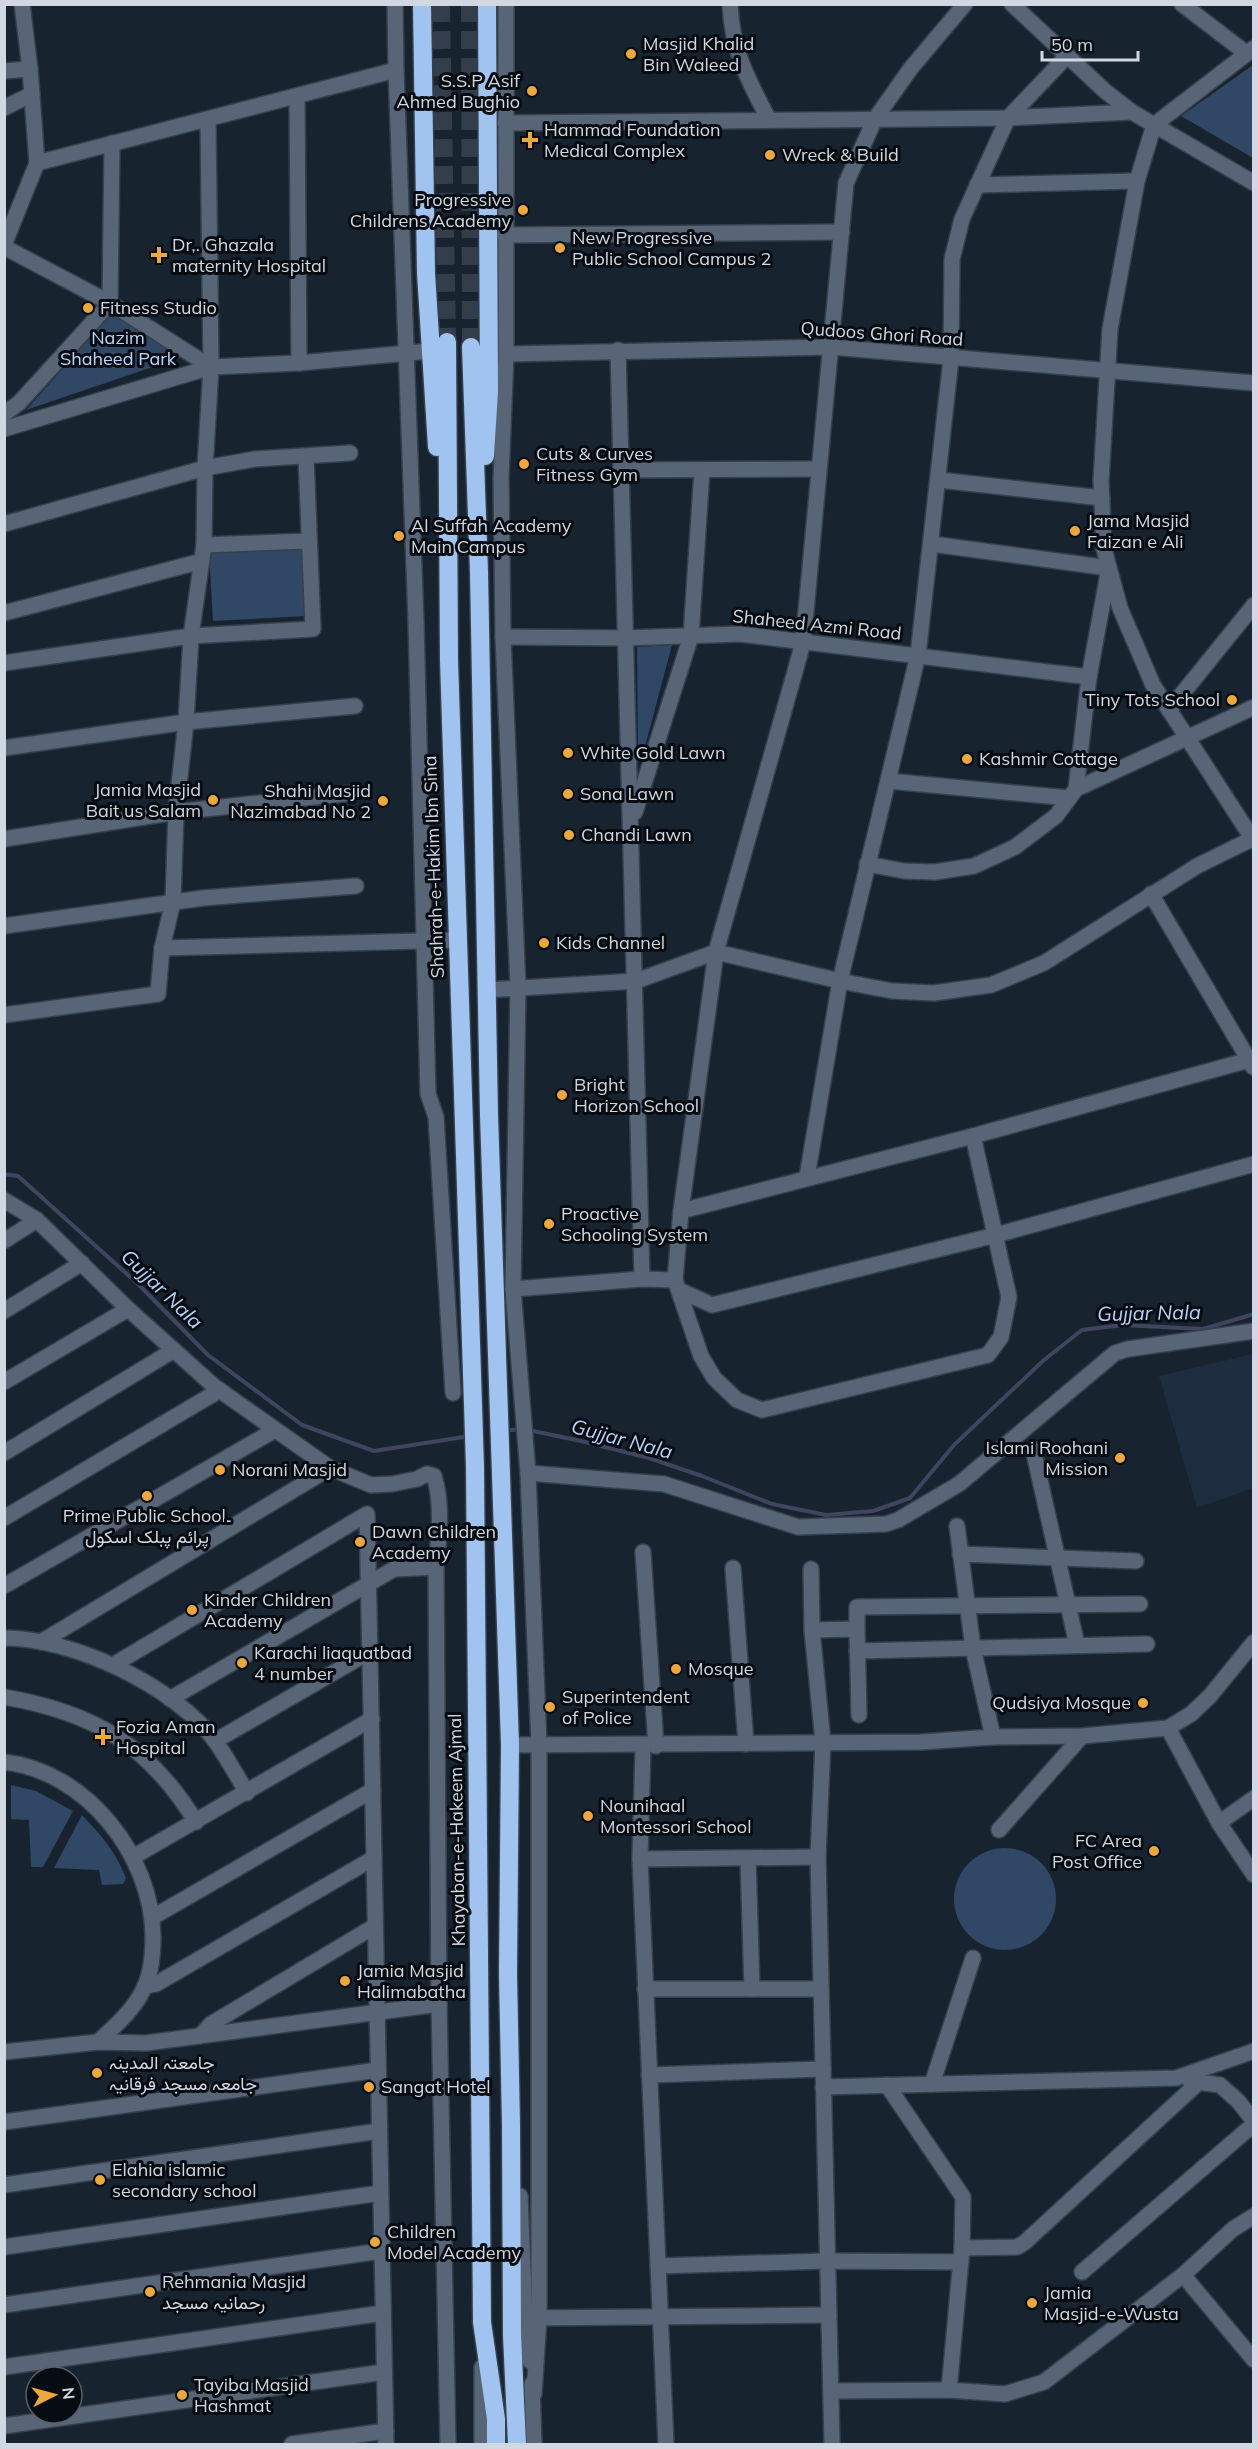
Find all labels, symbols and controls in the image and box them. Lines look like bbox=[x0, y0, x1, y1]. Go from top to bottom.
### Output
scale bar bbox=[1042, 24, 1138, 62]
place label: Masjid Khalid Bin Waleed bbox=[643, 32, 754, 76]
text: 50 m bbox=[1051, 33, 1093, 56]
marker: Masjid Khalid Bin Waleed bbox=[624, 47, 638, 61]
place label: S.S.P Asif Ahmed Bughio bbox=[397, 69, 521, 113]
marker: S.S.P Asif Ahmed Bughio bbox=[525, 84, 539, 98]
place label: Hammad Foundation Medical Complex bbox=[544, 118, 721, 162]
marker: Hammad Foundation Medical Complex bbox=[521, 131, 539, 149]
place label: Wreck & Build bbox=[782, 143, 899, 166]
marker: Wreck & Build bbox=[763, 148, 777, 162]
place label: Progressive Childrens Academy bbox=[350, 188, 511, 232]
marker: Progressive Childrens Academy bbox=[516, 203, 530, 217]
place label: New Progressive Public School Campus 2 bbox=[572, 226, 771, 270]
place label: Dr,. Ghazala maternity Hospital bbox=[172, 233, 326, 277]
marker: New Progressive Public School Campus 2 bbox=[553, 241, 567, 255]
marker: Dr,. Ghazala maternity Hospital bbox=[150, 246, 168, 264]
place label: Fitness Studio bbox=[100, 296, 217, 319]
marker: Fitness Studio bbox=[81, 301, 95, 315]
street label: Qudoos Ghori Road bbox=[800, 316, 964, 351]
park label: Nazim Shaheed Park bbox=[60, 326, 177, 370]
place label: Cuts & Curves Fitness Gym bbox=[536, 442, 653, 486]
marker: Cuts & Curves Fitness Gym bbox=[517, 457, 531, 471]
place label: Jama Masjid Faizan e Ali bbox=[1087, 509, 1190, 553]
place label: Al Suffah Academy Main Campus bbox=[411, 514, 572, 558]
marker: Jama Masjid Faizan e Ali bbox=[1068, 524, 1082, 538]
marker: Al Suffah Academy Main Campus bbox=[392, 529, 406, 543]
street label: Shaheed Azmi Road bbox=[731, 604, 903, 645]
place label: Tiny Tots School bbox=[1085, 688, 1220, 711]
marker: Tiny Tots School bbox=[1225, 693, 1239, 707]
place label: White Gold Lawn bbox=[580, 741, 725, 764]
marker: White Gold Lawn bbox=[561, 746, 575, 760]
place label: Kashmir Cottage bbox=[979, 747, 1118, 770]
marker: Kashmir Cottage bbox=[960, 752, 974, 766]
street label: Shahrah-e-Hakim Ibn Sina bbox=[418, 755, 449, 979]
place label: Jamia Masjid Bait us Salam bbox=[86, 778, 201, 822]
place label: Shahi Masjid Nazimabad No 2 bbox=[230, 779, 371, 823]
place label: Sona Lawn bbox=[580, 782, 674, 805]
marker: Sona Lawn bbox=[561, 787, 575, 801]
marker: Jamia Masjid Bait us Salam bbox=[206, 793, 220, 807]
marker: Shahi Masjid Nazimabad No 2 bbox=[376, 794, 390, 808]
place label: Chandi Lawn bbox=[581, 823, 692, 846]
marker: Chandi Lawn bbox=[562, 828, 576, 842]
place label: Kids Channel bbox=[556, 931, 665, 954]
marker: Kids Channel bbox=[537, 936, 551, 950]
place label: Bright Horizon School bbox=[574, 1073, 699, 1117]
marker: Bright Horizon School bbox=[555, 1088, 569, 1102]
place label: Proactive Schooling System bbox=[561, 1202, 708, 1246]
marker: Proactive Schooling System bbox=[542, 1217, 556, 1231]
water label: Gujjar Nala bbox=[116, 1244, 208, 1334]
water label: Gujjar Nala bbox=[1097, 1299, 1201, 1326]
water label: Gujjar Nala bbox=[569, 1413, 676, 1464]
place label: Islami Roohani Mission bbox=[986, 1436, 1108, 1480]
marker: Islami Roohani Mission bbox=[1113, 1451, 1127, 1465]
place label: Norani Masjid bbox=[232, 1458, 347, 1481]
marker: Norani Masjid bbox=[213, 1463, 227, 1477]
marker: Prime Public School۔ پرائم پبلک اسکول bbox=[140, 1489, 154, 1503]
place label: Prime Public School۔ پرائم پبلک اسکول bbox=[63, 1504, 231, 1549]
place label: Dawn Children Academy bbox=[372, 1520, 496, 1564]
marker: Dawn Children Academy bbox=[353, 1535, 367, 1549]
place label: Kinder Children Academy bbox=[204, 1588, 331, 1632]
marker: Kinder Children Academy bbox=[185, 1603, 199, 1617]
place label: Karachi liaquatbad 4 number bbox=[254, 1641, 412, 1685]
marker: Karachi liaquatbad 4 number bbox=[235, 1656, 249, 1670]
place label: Mosque bbox=[688, 1657, 754, 1680]
marker: Mosque bbox=[669, 1662, 683, 1676]
place label: Superintendent of Police bbox=[562, 1685, 690, 1729]
place label: Qudsiya Mosque bbox=[992, 1691, 1131, 1714]
marker: Qudsiya Mosque bbox=[1136, 1696, 1150, 1710]
marker: Superintendent of Police bbox=[543, 1700, 557, 1714]
street label: Khayaban-e-Hakeem Ajmal bbox=[443, 1713, 470, 1947]
place label: Fozia Aman Hospital bbox=[116, 1715, 215, 1759]
marker: Fozia Aman Hospital bbox=[94, 1728, 112, 1746]
place label: Nounihaal Montessori School bbox=[600, 1794, 751, 1838]
marker: Nounihaal Montessori School bbox=[581, 1809, 595, 1823]
place label: FC Area Post Office bbox=[1052, 1829, 1142, 1873]
marker: FC Area Post Office bbox=[1147, 1844, 1161, 1858]
place label: Jamia Masjid Halimabatha bbox=[357, 1959, 466, 2003]
marker: Jamia Masjid Halimabatha bbox=[338, 1974, 352, 1988]
place label: جامعتہ المدینہ جامعہ مسجد فرقانیہ bbox=[109, 2051, 257, 2095]
marker: جامعتہ المدینہ جامعہ مسجد فرقانیہ bbox=[90, 2066, 104, 2080]
place label: Sangat Hotel bbox=[381, 2075, 490, 2098]
marker: Sangat Hotel bbox=[362, 2080, 376, 2094]
place label: Elahia islamic secondary school bbox=[112, 2158, 256, 2202]
marker: Elahia islamic secondary school bbox=[93, 2173, 107, 2187]
place label: Children Model Academy bbox=[387, 2220, 521, 2264]
marker: Children Model Academy bbox=[368, 2235, 382, 2249]
place label: Rehmania Masjid رحمانیہ مسجد bbox=[162, 2270, 306, 2314]
place label: Jamia Masjid-e-Wusta bbox=[1044, 2281, 1179, 2325]
marker: Rehmania Masjid رحمانیہ مسجد bbox=[143, 2285, 157, 2299]
marker: Jamia Masjid-e-Wusta bbox=[1025, 2296, 1039, 2310]
north arrow bbox=[24, 2365, 84, 2425]
place label: Tayiba Masjid Hashmat bbox=[194, 2373, 309, 2417]
text: N bbox=[58, 2386, 79, 2400]
marker: Tayiba Masjid Hashmat bbox=[175, 2388, 189, 2402]

